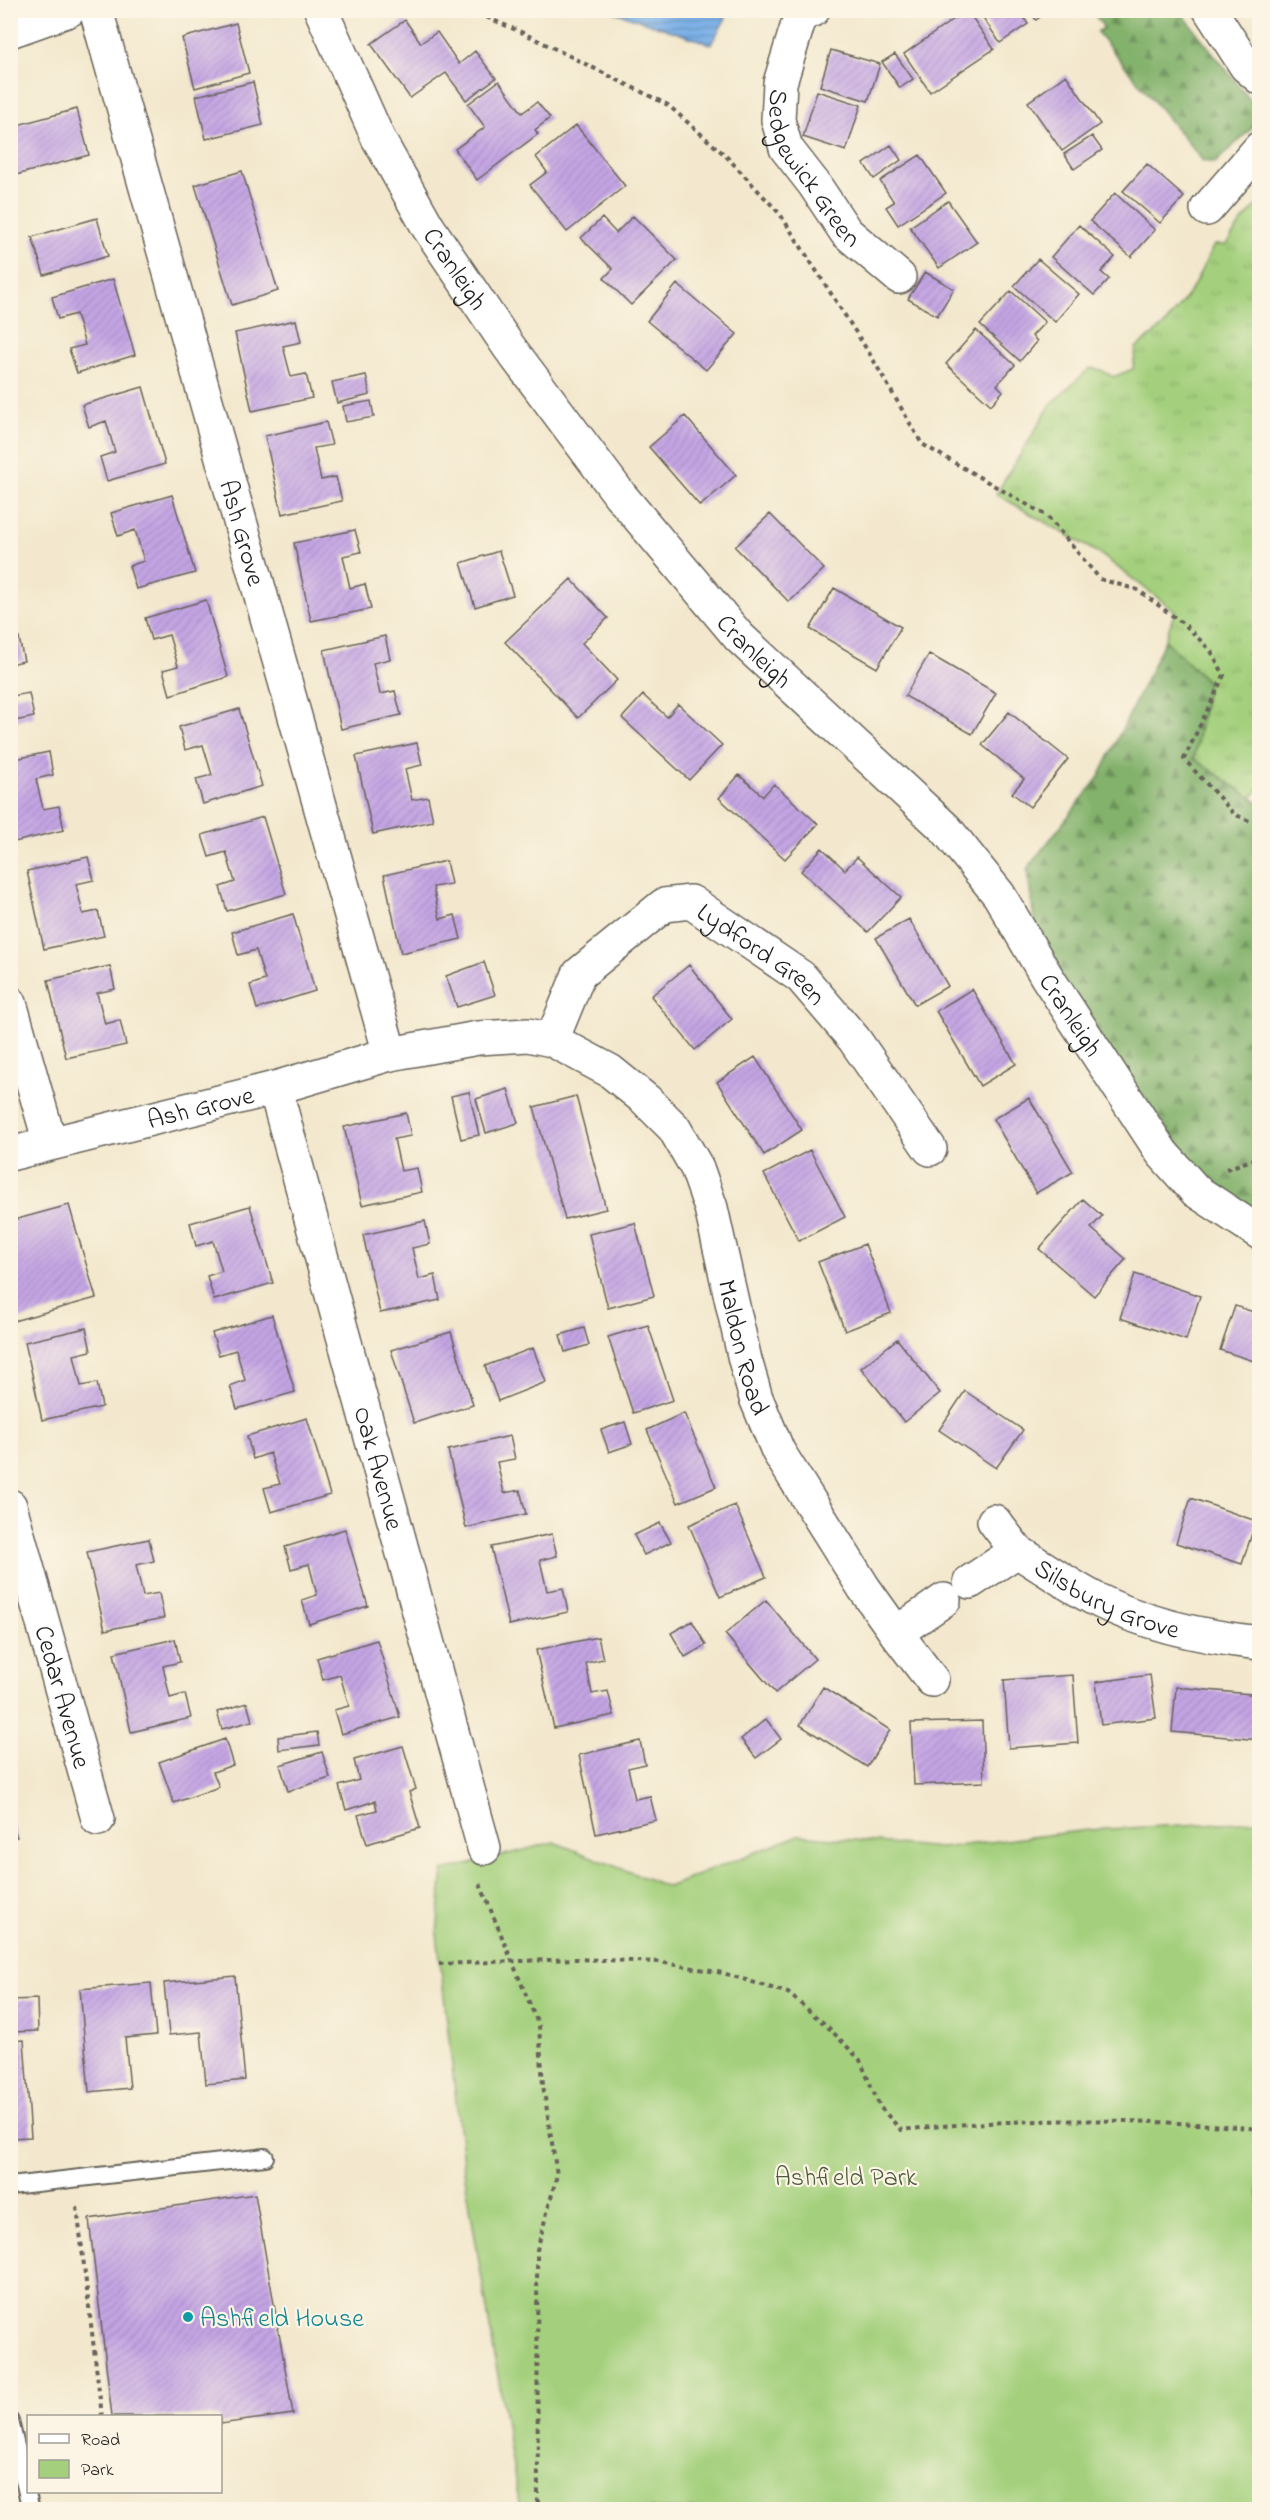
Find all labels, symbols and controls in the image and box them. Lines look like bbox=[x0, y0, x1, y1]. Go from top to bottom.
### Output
street label: Sedgewick Green bbox=[756, 88, 868, 258]
street label: Cranleigh bbox=[412, 221, 495, 319]
street label: Ash Grove bbox=[207, 476, 273, 591]
street label: Cranleigh bbox=[706, 607, 799, 699]
street label: Lydford Green bbox=[688, 895, 834, 1015]
street label: Cranleigh bbox=[1028, 967, 1110, 1065]
street label: Ash Grove bbox=[144, 1078, 258, 1141]
street label: Maldon Road bbox=[706, 1276, 777, 1422]
street label: Oak Avenue bbox=[341, 1403, 412, 1535]
street label: Silsbury Grove bbox=[1025, 1551, 1183, 1651]
street label: Cedar Avenue bbox=[23, 1622, 99, 1774]
park label: Ashfield Park bbox=[775, 2160, 918, 2198]
place label: Ashfield House bbox=[200, 2301, 364, 2339]
marker: Ashfield House bbox=[181, 2310, 195, 2324]
legend bbox=[27, 2415, 222, 2493]
text: Road bbox=[81, 2428, 120, 2454]
text: Park bbox=[81, 2458, 114, 2484]

